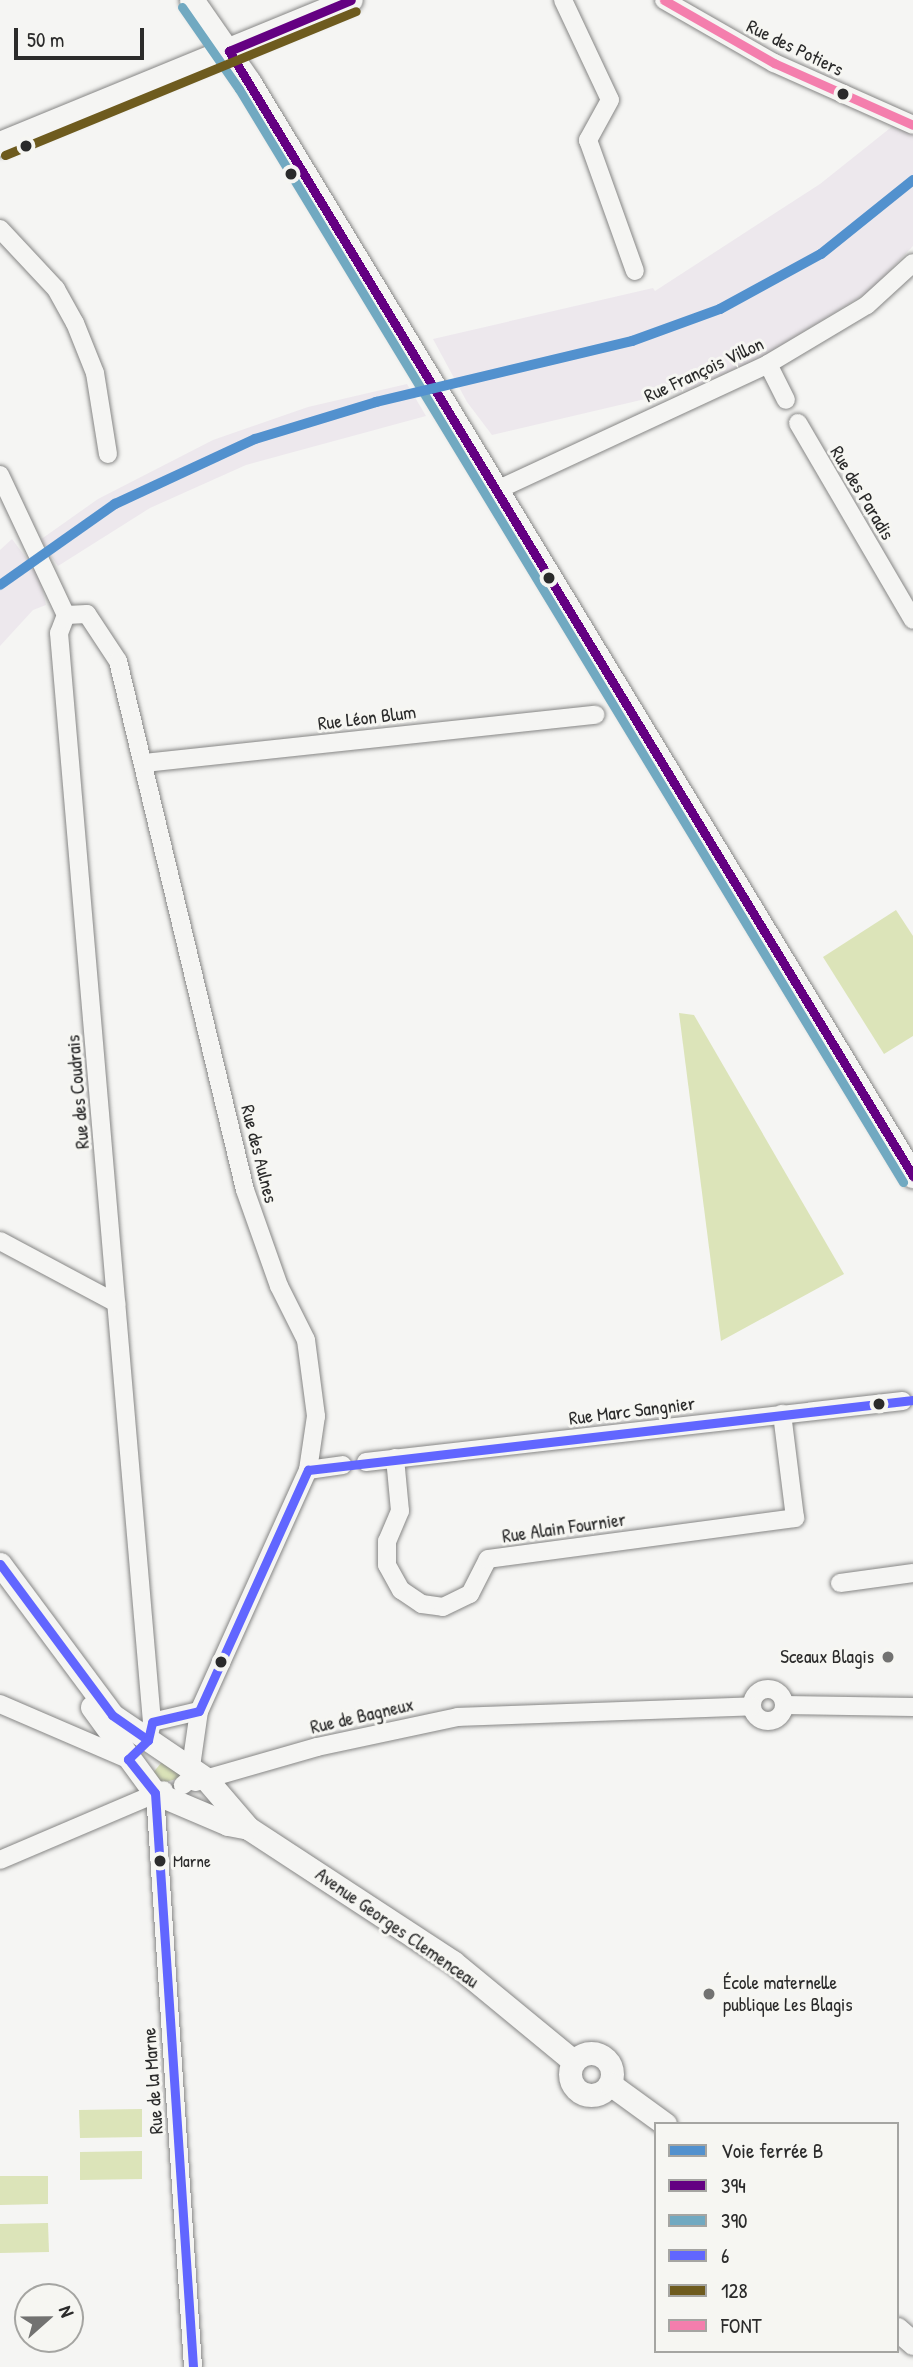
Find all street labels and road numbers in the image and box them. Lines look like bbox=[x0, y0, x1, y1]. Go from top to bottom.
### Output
street label: Rue des Potiers bbox=[743, 15, 847, 81]
street label: Rue François Villon bbox=[641, 332, 767, 408]
street label: Rue des Paradis bbox=[825, 442, 899, 544]
street label: Rue Léon Blum bbox=[317, 701, 417, 735]
street label: Rue des Coudrais bbox=[62, 1034, 94, 1150]
street label: Rue des Aulnes bbox=[236, 1103, 282, 1205]
street label: Rue Marc Sangnier bbox=[568, 1392, 696, 1430]
street label: Rue Alain Fournier bbox=[501, 1508, 627, 1548]
street label: Rue de Bagneux bbox=[308, 1693, 416, 1739]
street label: Avenue Georges Clemenceau bbox=[311, 1863, 483, 1993]
street label: Rue de la Marne bbox=[138, 2027, 168, 2135]

